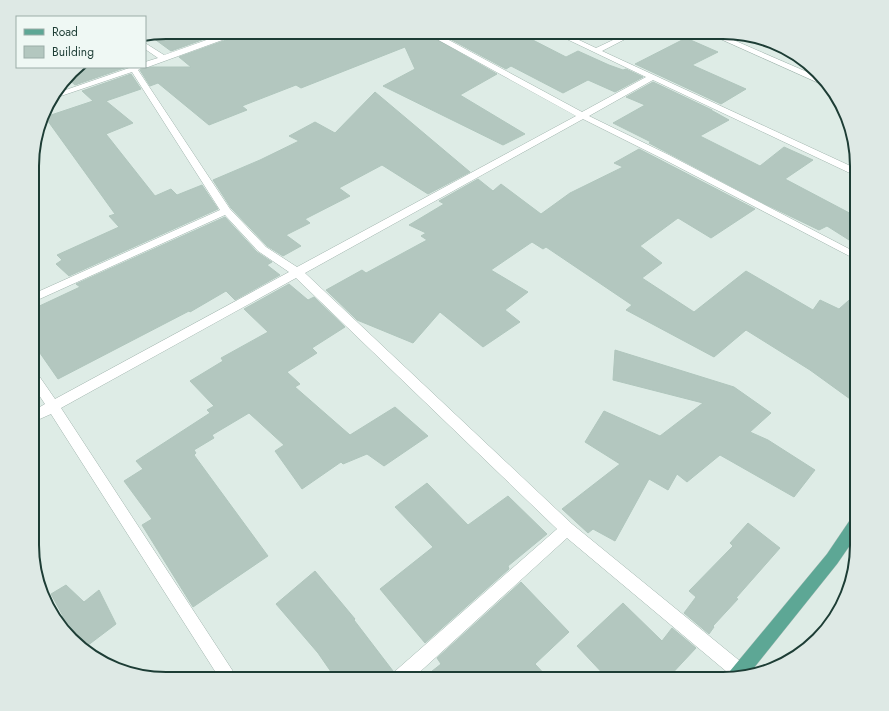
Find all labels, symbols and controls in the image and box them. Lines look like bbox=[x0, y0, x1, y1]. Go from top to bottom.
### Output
legend bbox=[16, 16, 146, 68]
text: Road bbox=[52, 23, 78, 41]
text: Building bbox=[52, 43, 94, 61]

